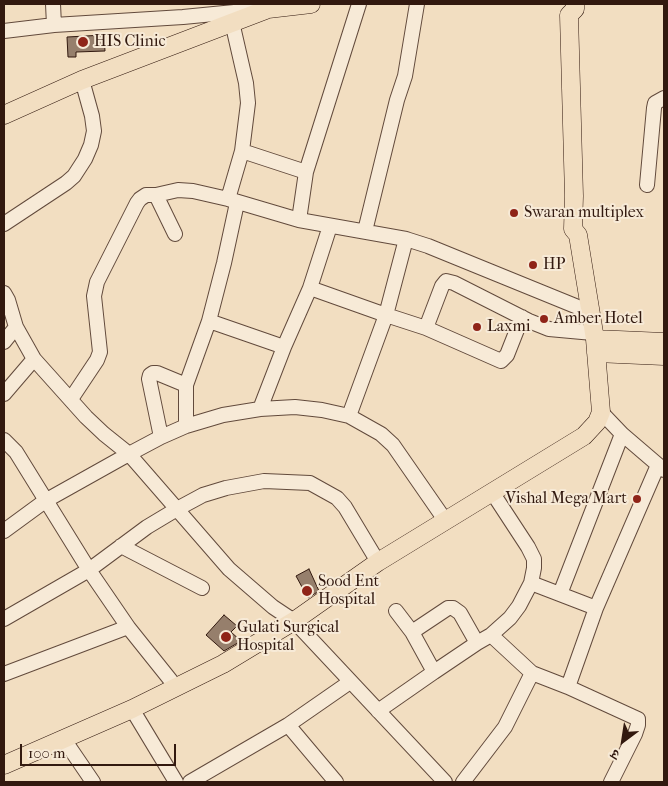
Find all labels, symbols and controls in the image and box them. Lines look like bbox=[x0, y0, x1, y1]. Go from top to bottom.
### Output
place label: HIS Clinic bbox=[94, 32, 165, 52]
marker: HIS Clinic bbox=[76, 35, 90, 49]
place label: Swaran multiplex bbox=[524, 203, 644, 223]
marker: Swaran multiplex bbox=[508, 207, 520, 219]
place label: HP bbox=[543, 255, 565, 275]
marker: HP bbox=[527, 259, 539, 271]
place label: Amber Hotel bbox=[554, 309, 643, 329]
marker: Amber Hotel bbox=[538, 313, 550, 325]
place label: Laxmi bbox=[487, 317, 530, 337]
marker: Laxmi bbox=[471, 321, 483, 333]
place label: Vishal Mega Mart bbox=[505, 489, 627, 509]
marker: Vishal Mega Mart bbox=[631, 493, 643, 505]
place label: Sood Ent Hospital bbox=[318, 572, 379, 610]
marker: Sood Ent Hospital bbox=[300, 584, 314, 598]
place label: Gulati Surgical Hospital bbox=[237, 618, 339, 656]
marker: Gulati Surgical Hospital bbox=[219, 630, 233, 644]
north arrow bbox=[598, 716, 648, 766]
scale bar bbox=[22, 734, 179, 766]
text: 100 m bbox=[28, 744, 66, 762]
text: उ bbox=[608, 745, 622, 763]

